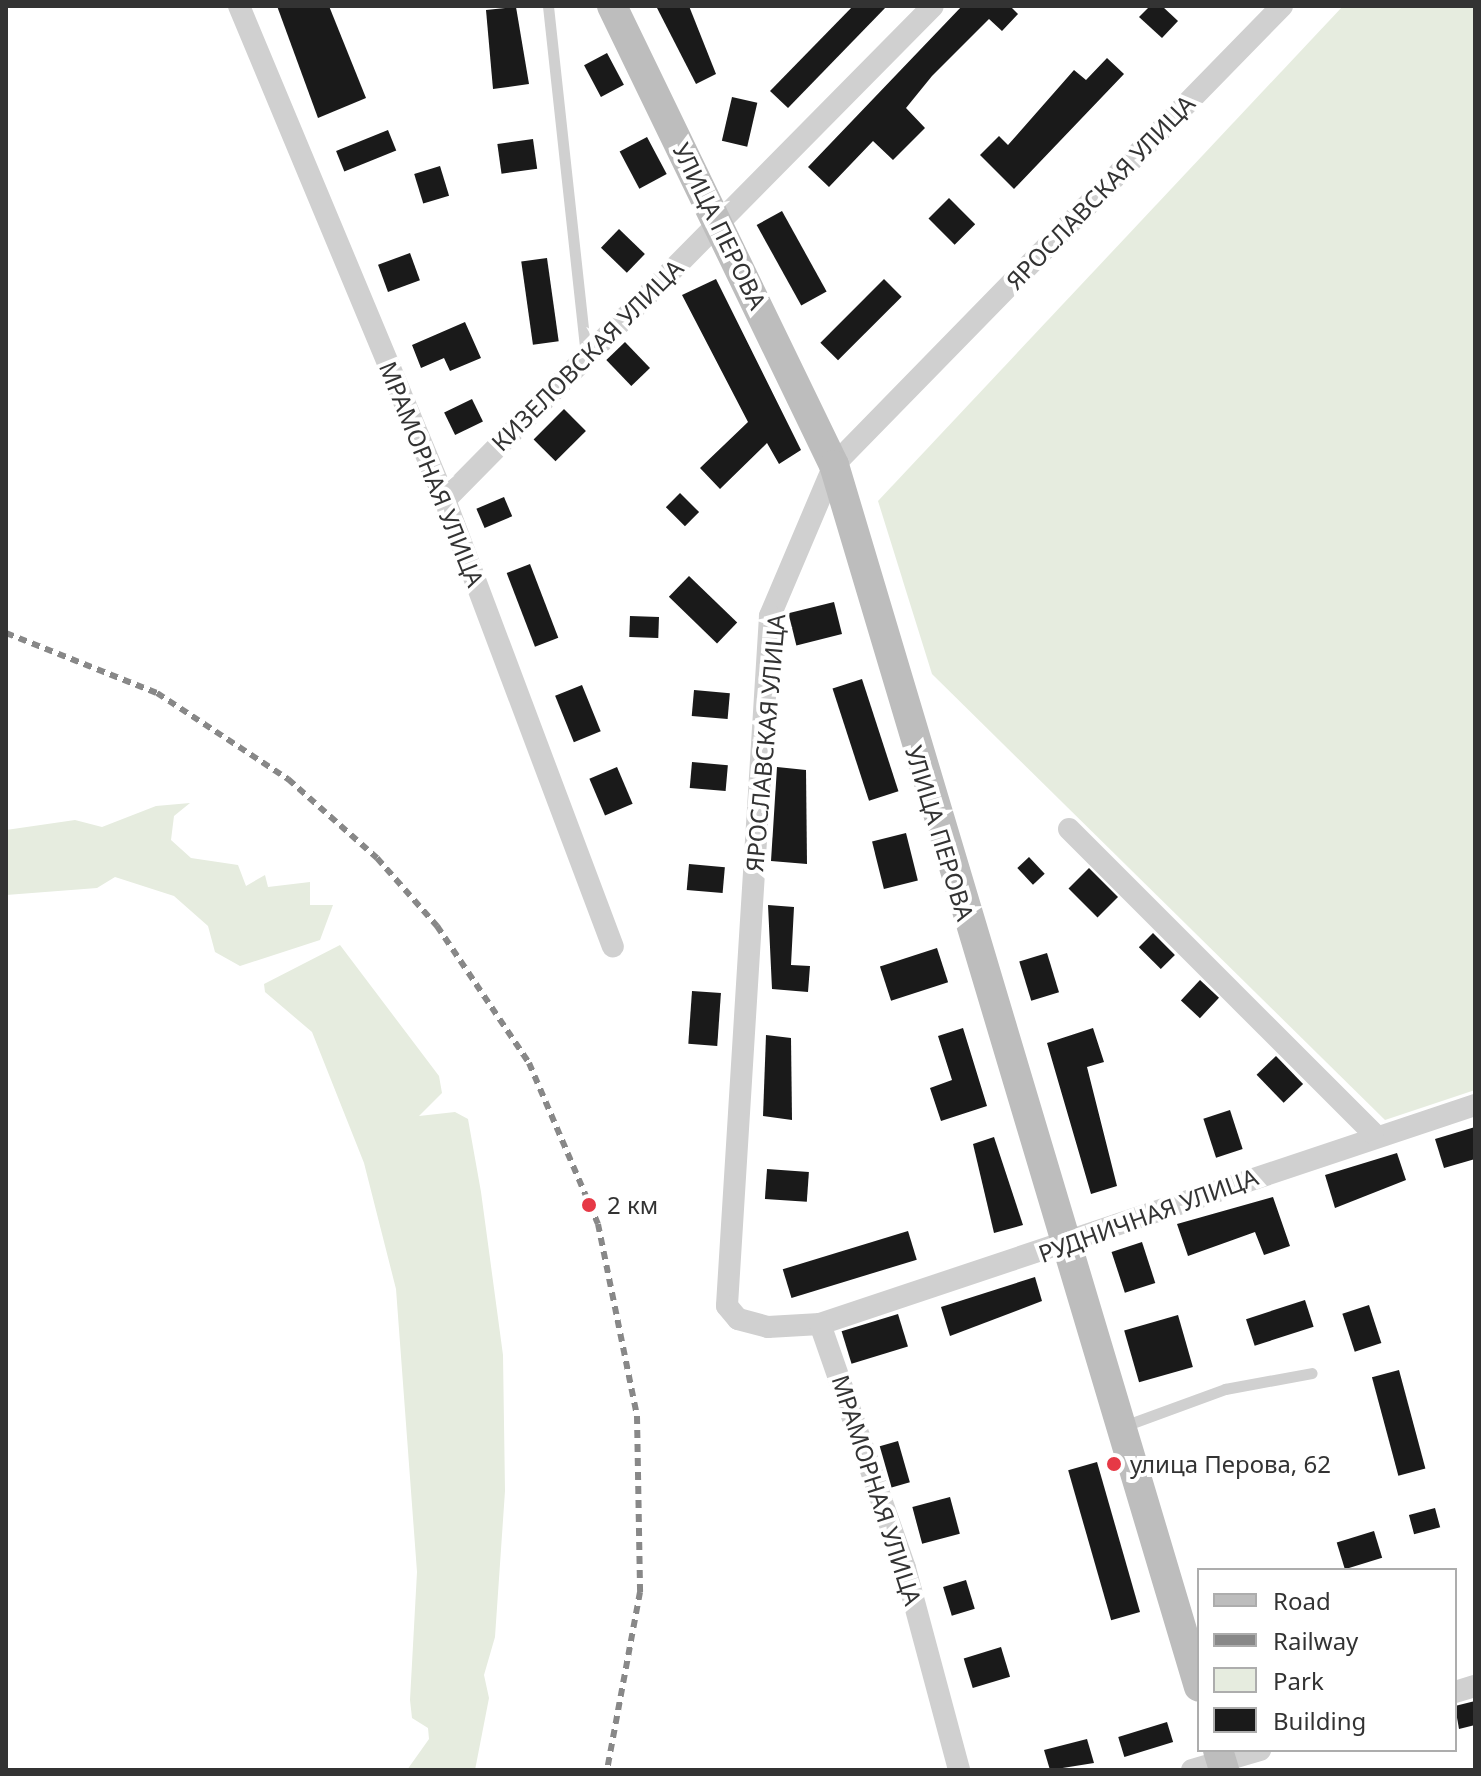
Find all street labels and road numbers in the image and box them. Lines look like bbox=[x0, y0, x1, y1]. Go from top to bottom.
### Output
street label: ЯРОСЛАВСКАЯ УЛИЦА bbox=[1000, 89, 1200, 295]
street label: УЛИЦА ПЕРОВА bbox=[667, 138, 773, 314]
street label: КИЗЕЛОВСКАЯ УЛИЦА bbox=[485, 253, 689, 457]
street label: МРАМОРНАЯ УЛИЦА bbox=[374, 357, 490, 591]
street label: ЯРОСЛАВСКАЯ УЛИЦА bbox=[739, 613, 791, 873]
street label: УЛИЦА ПЕРОВА bbox=[900, 742, 980, 924]
street label: РУДНИЧНАЯ УЛИЦА bbox=[1034, 1162, 1262, 1268]
street label: МРАМОРНАЯ УЛИЦА bbox=[826, 1371, 928, 1609]

